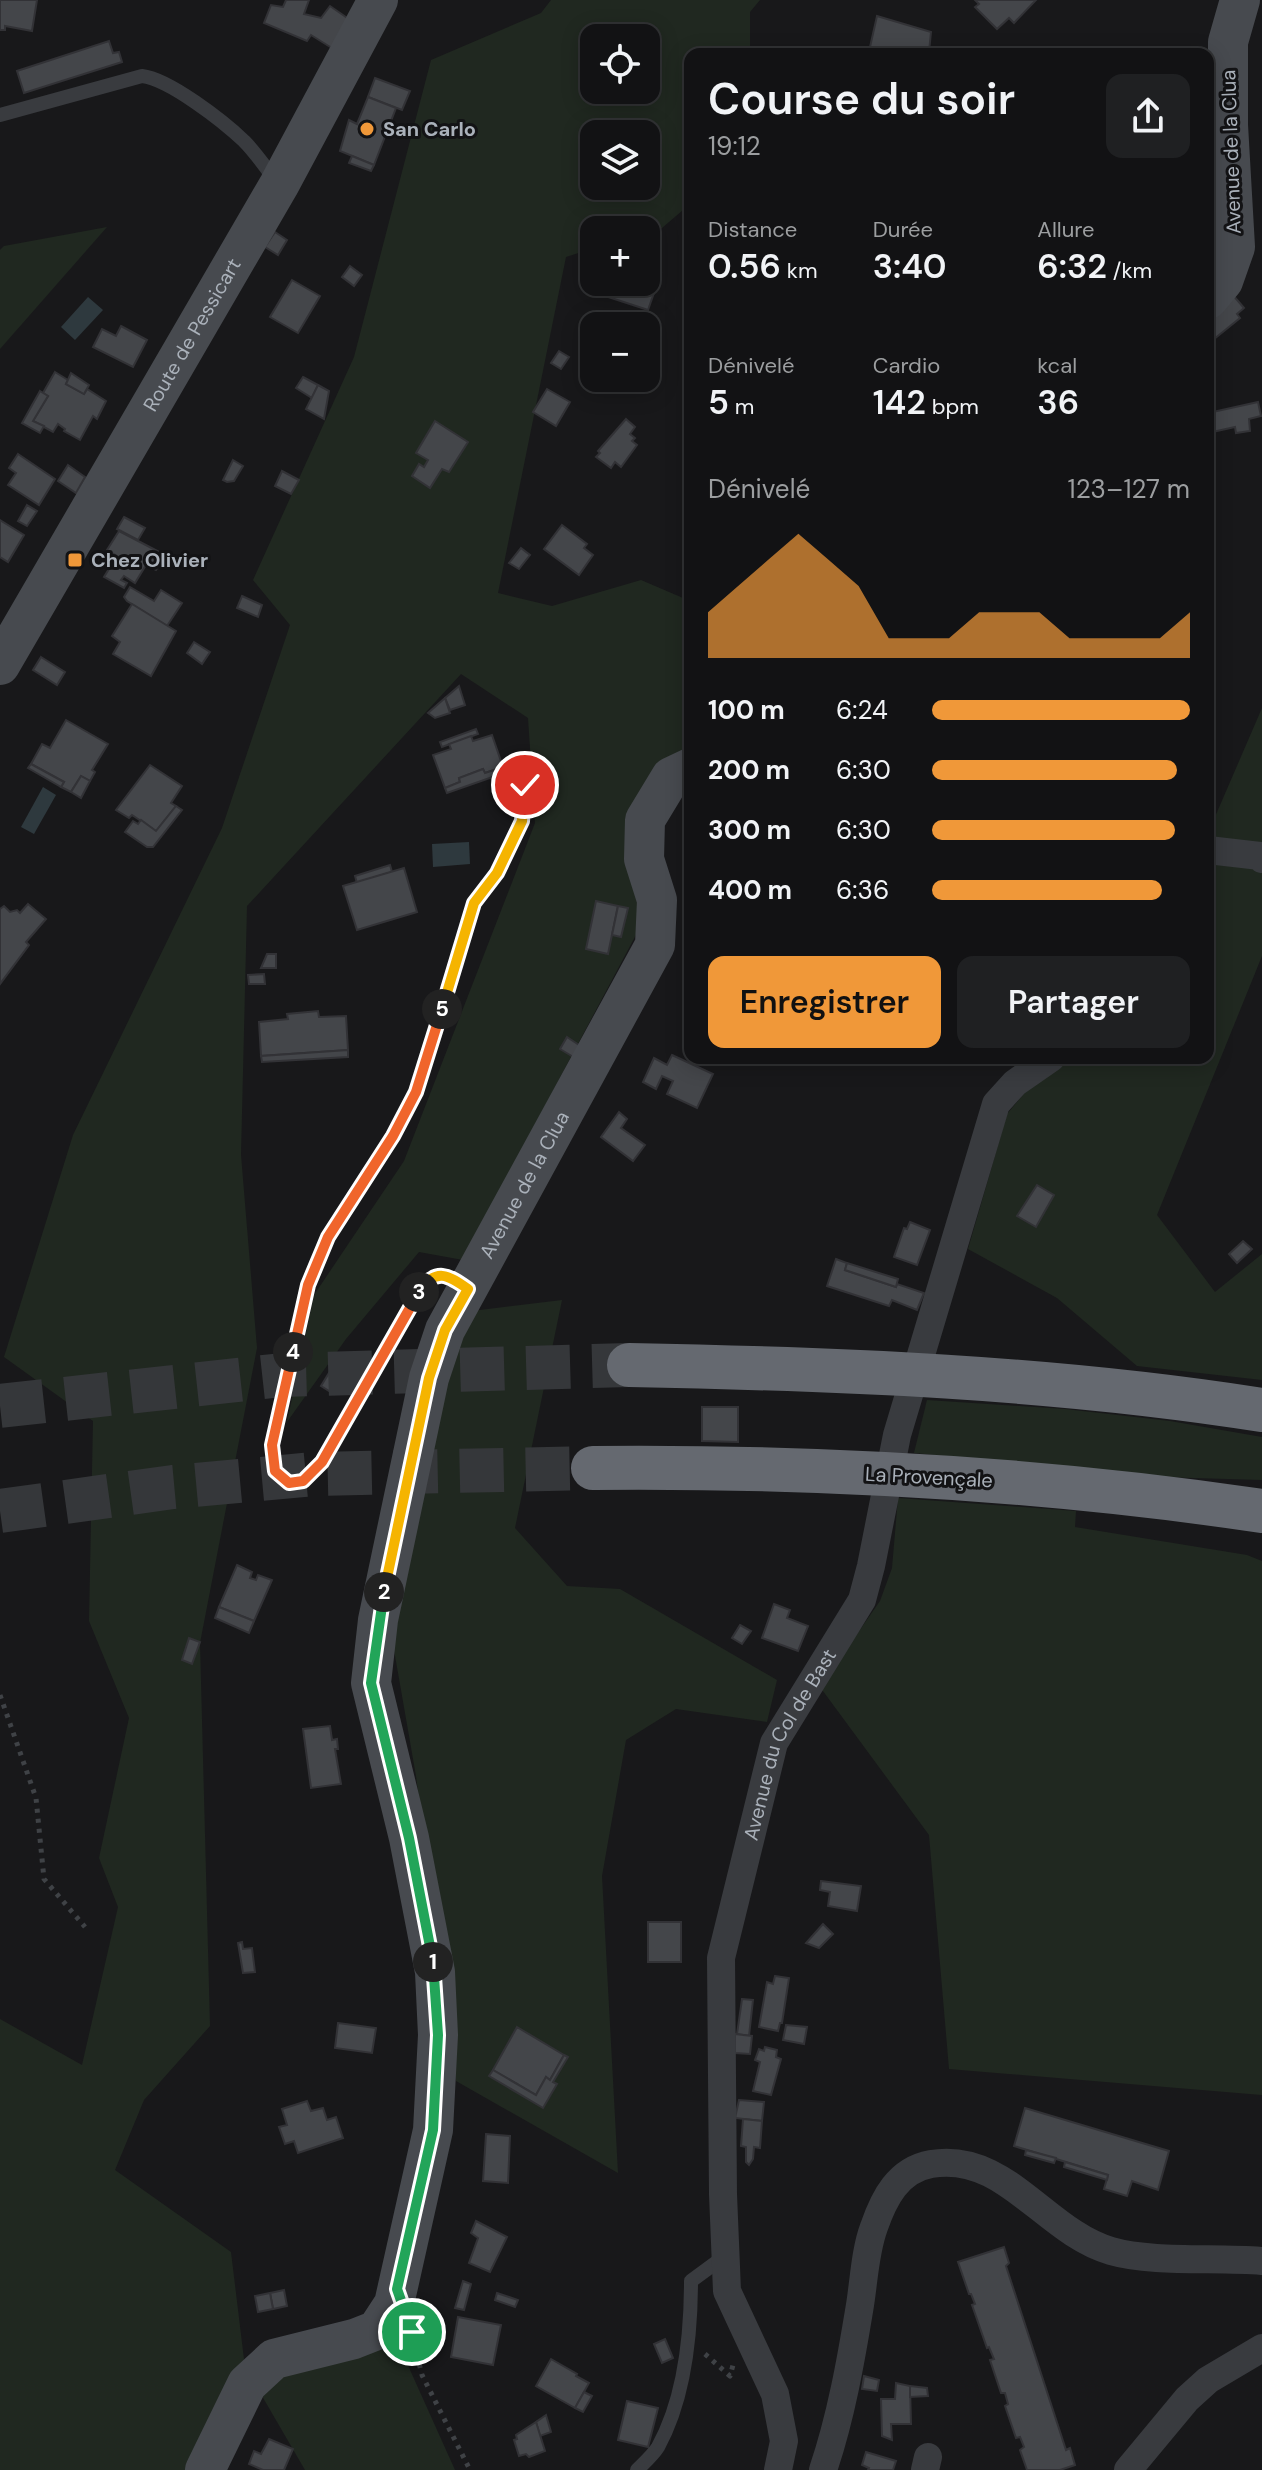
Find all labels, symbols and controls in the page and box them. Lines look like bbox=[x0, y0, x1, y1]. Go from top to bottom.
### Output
map controls bbox=[580, 24, 660, 392]
button: locate bbox=[580, 24, 660, 104]
street label: Avenue de la Clua bbox=[1215, 69, 1247, 235]
text: Course du soir bbox=[708, 70, 1015, 128]
button: share bbox=[1106, 74, 1190, 158]
place label: San Carlo bbox=[383, 116, 476, 142]
marker: San Carlo bbox=[358, 120, 376, 138]
button: layers bbox=[580, 120, 660, 200]
text: 19:12 bbox=[708, 129, 761, 163]
text: Distance bbox=[708, 215, 797, 244]
text: Durée bbox=[873, 215, 933, 244]
text: Allure bbox=[1037, 215, 1095, 244]
button: + bbox=[580, 216, 660, 296]
text: 0.56 bbox=[708, 244, 781, 289]
text: 3:40 bbox=[873, 244, 947, 289]
text: 6:32 bbox=[1037, 244, 1107, 289]
street label: Route de Pessicart bbox=[137, 253, 247, 416]
text: km bbox=[781, 256, 817, 285]
text: /km bbox=[1107, 256, 1152, 285]
button: − bbox=[580, 312, 660, 392]
text: Dénivelé bbox=[708, 351, 794, 380]
text: Cardio bbox=[873, 351, 940, 380]
text: kcal bbox=[1037, 351, 1077, 380]
text: 5 bbox=[708, 380, 729, 425]
text: 142 bbox=[873, 380, 926, 425]
text: 36 bbox=[1037, 380, 1079, 425]
text: m bbox=[729, 392, 754, 421]
text: bpm bbox=[926, 392, 979, 421]
text: Dénivelé bbox=[708, 472, 810, 506]
text: 123–127 m bbox=[1068, 472, 1190, 506]
place label: Chez Olivier bbox=[91, 547, 208, 573]
marker: Chez Olivier bbox=[66, 551, 84, 569]
text: 100 m bbox=[708, 693, 785, 727]
text: 6:24 bbox=[836, 693, 888, 727]
pin bbox=[491, 751, 559, 819]
text: 200 m bbox=[708, 753, 790, 787]
text: 6:30 bbox=[836, 753, 891, 787]
icon: check bbox=[503, 763, 547, 807]
text: 300 m bbox=[708, 813, 791, 847]
text: 6:30 bbox=[836, 813, 891, 847]
text: 400 m bbox=[708, 873, 792, 907]
text: 6:36 bbox=[836, 873, 889, 907]
button: Enregistrer bbox=[708, 956, 941, 1048]
button: Partager bbox=[957, 956, 1190, 1048]
pin: 5 bbox=[422, 989, 462, 1029]
text: 5 bbox=[435, 994, 449, 1023]
street label: Avenue de la Clua bbox=[473, 1106, 575, 1263]
pin: 3 bbox=[399, 1272, 439, 1312]
text: 3 bbox=[412, 1277, 426, 1306]
pin: 4 bbox=[273, 1332, 313, 1372]
text: 4 bbox=[286, 1337, 300, 1366]
street label: La Provençale bbox=[865, 1461, 993, 1493]
pin: 2 bbox=[364, 1572, 404, 1612]
text: 2 bbox=[378, 1577, 390, 1606]
street label: Avenue du Col de Bast bbox=[737, 1644, 842, 1843]
pin: 1 bbox=[413, 1942, 453, 1982]
text: 1 bbox=[429, 1947, 437, 1976]
pin bbox=[378, 2298, 446, 2366]
icon: arrive bbox=[390, 2310, 434, 2354]

